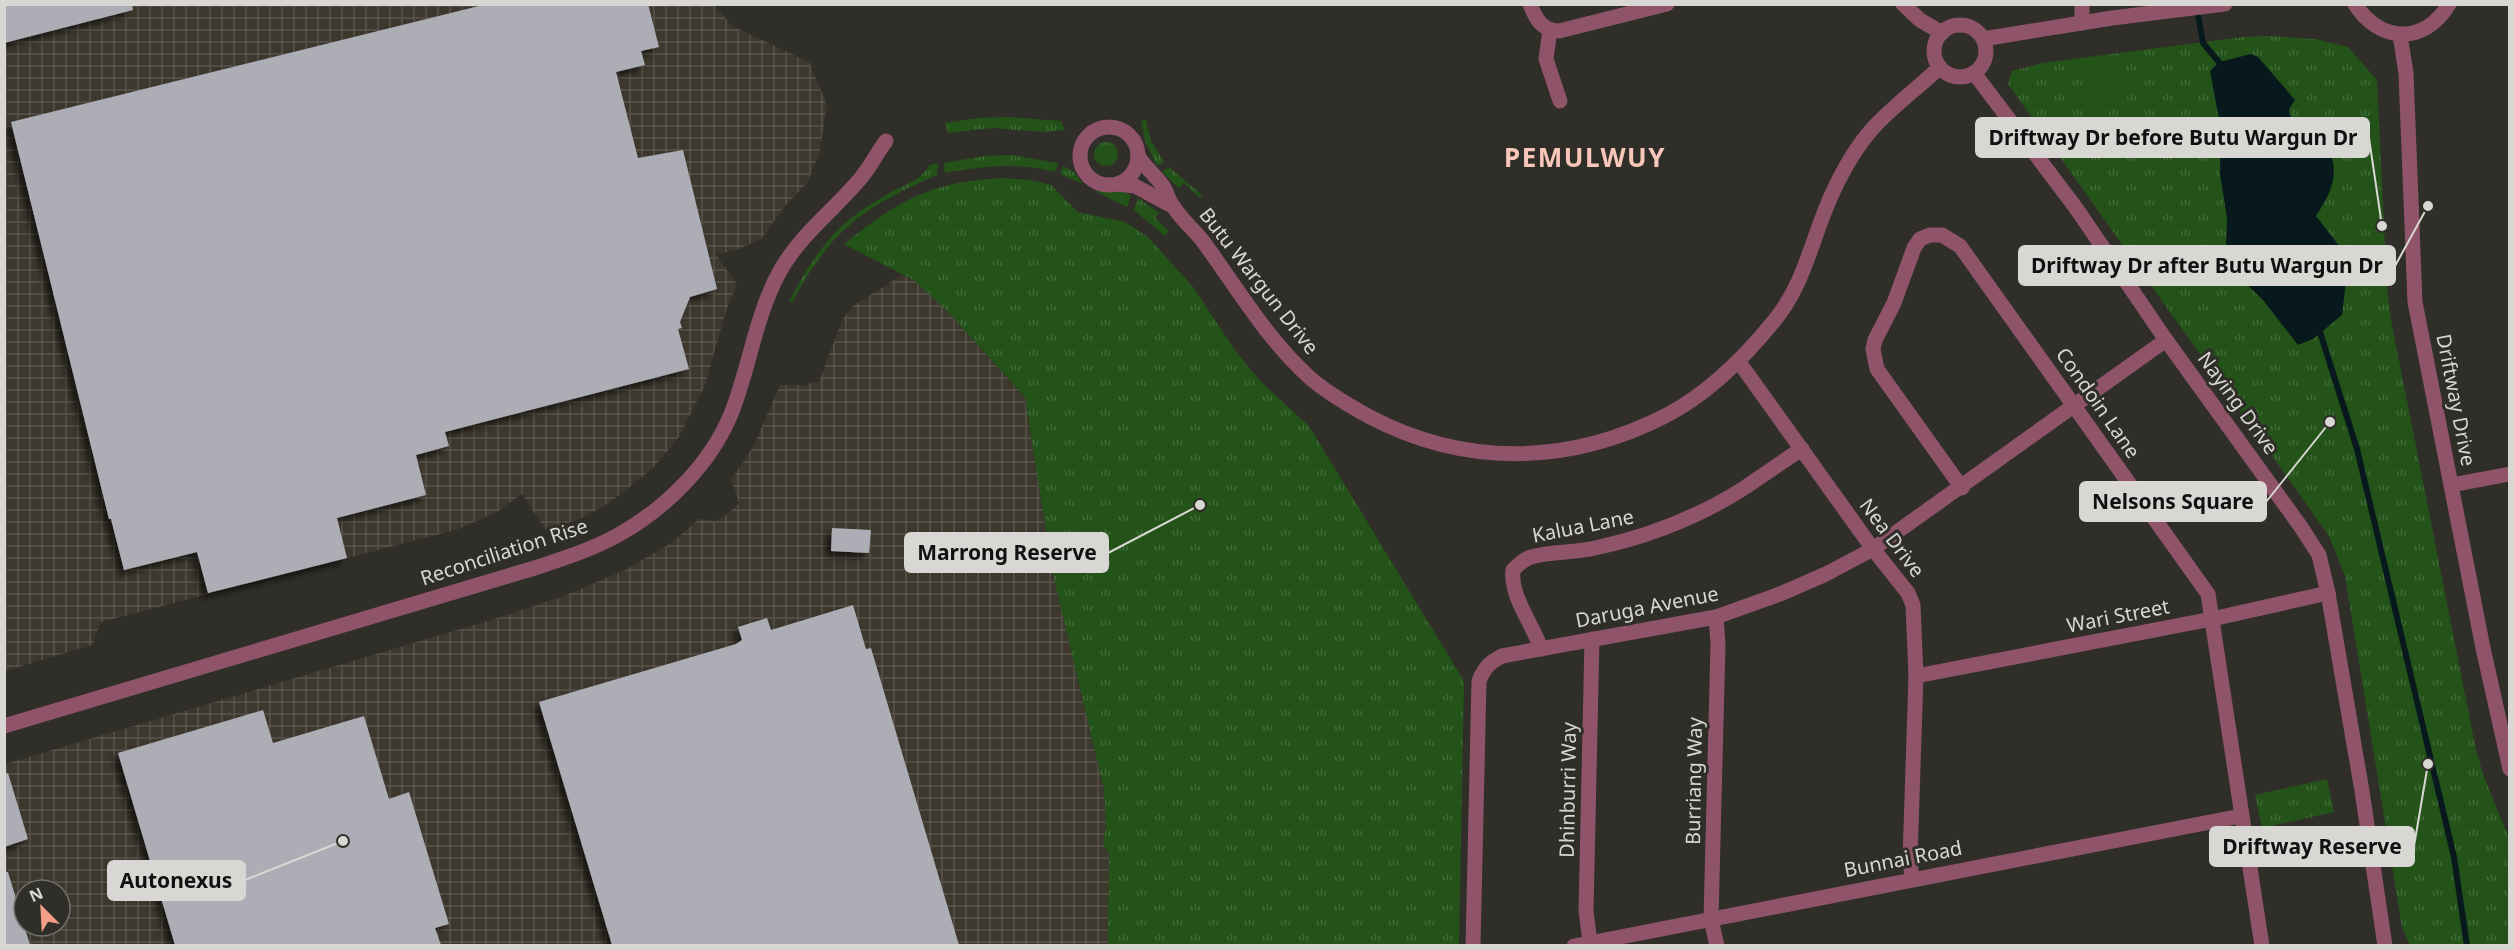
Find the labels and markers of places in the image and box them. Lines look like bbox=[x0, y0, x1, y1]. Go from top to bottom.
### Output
callout: Driftway Dr before Butu Wargun Dr bbox=[1976, 118, 2369, 157]
callout: Driftway Dr after Butu Wargun Dr bbox=[2019, 246, 2395, 285]
callout: Nelsons Square bbox=[2080, 482, 2266, 521]
callout: Marrong Reserve bbox=[905, 533, 1108, 572]
callout: Driftway Reserve bbox=[2210, 827, 2414, 866]
callout: Autonexus bbox=[108, 861, 245, 900]

